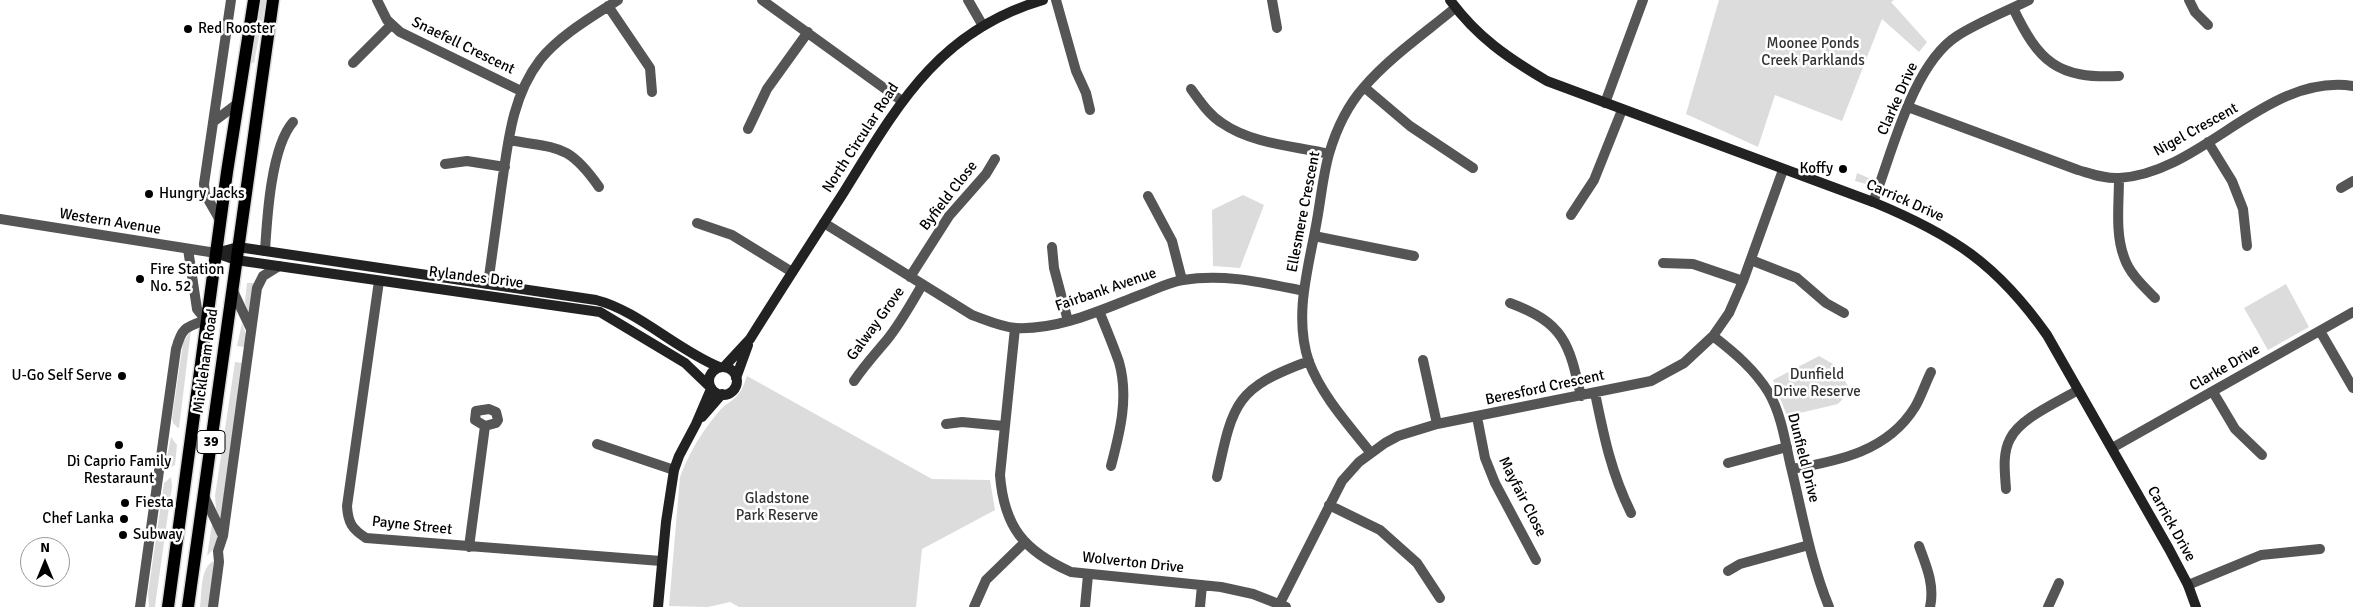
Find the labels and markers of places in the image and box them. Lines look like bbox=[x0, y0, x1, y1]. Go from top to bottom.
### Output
place label: Red Rooster bbox=[198, 20, 275, 38]
marker: Red Rooster bbox=[182, 23, 194, 35]
place label: Koffy bbox=[1800, 160, 1833, 178]
marker: Koffy bbox=[1837, 163, 1849, 175]
place label: Hungry Jacks bbox=[159, 185, 245, 203]
marker: Hungry Jacks bbox=[143, 188, 155, 200]
place label: Fire Station No. 52 bbox=[150, 261, 224, 296]
marker: Fire Station No. 52 bbox=[134, 273, 146, 285]
place label: U-Go Self Serve bbox=[12, 367, 112, 385]
marker: U-Go Self Serve bbox=[116, 370, 128, 382]
marker: Di Caprio Family Restaraunt bbox=[113, 439, 125, 451]
place label: Di Caprio Family Restaraunt bbox=[67, 453, 171, 488]
place label: Fiesta bbox=[135, 494, 174, 512]
marker: Fiesta bbox=[119, 497, 131, 509]
place label: Chef Lanka bbox=[42, 510, 114, 528]
marker: Chef Lanka bbox=[118, 513, 130, 525]
place label: Subway bbox=[133, 526, 183, 544]
marker: Subway bbox=[117, 529, 129, 541]

